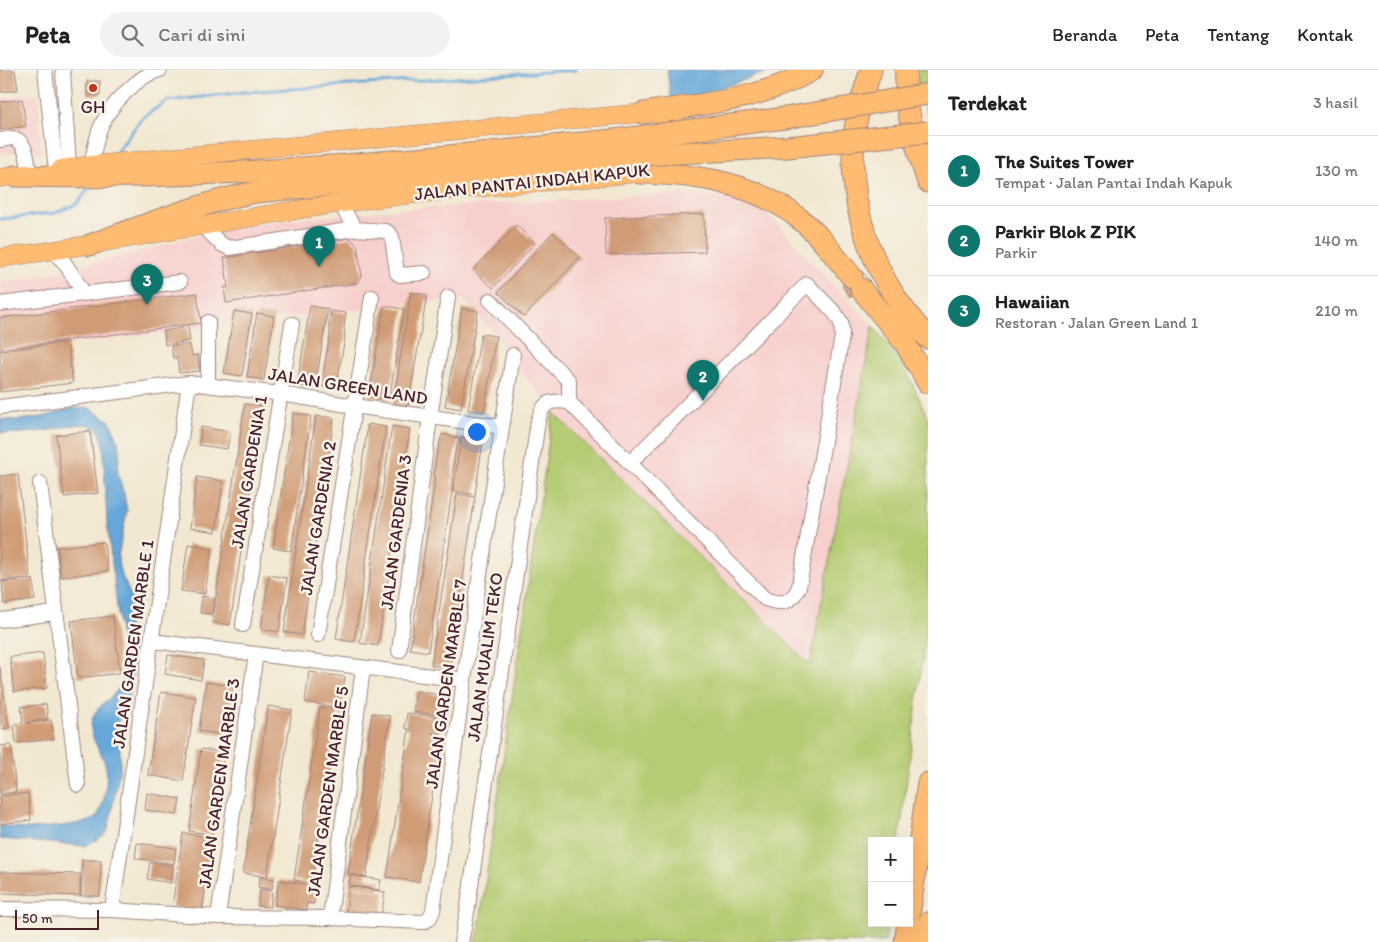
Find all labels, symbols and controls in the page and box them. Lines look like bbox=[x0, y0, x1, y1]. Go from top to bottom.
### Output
search box bbox=[100, 12, 450, 57]
text: Peta bbox=[25, 20, 70, 49]
icon: search bbox=[118, 21, 146, 49]
text: Cari di sini bbox=[158, 23, 245, 46]
text: Beranda bbox=[1052, 24, 1117, 46]
text: Peta bbox=[1145, 24, 1179, 46]
text: Tentang bbox=[1207, 24, 1269, 46]
text: Kontak bbox=[1297, 24, 1353, 46]
marker: GH bbox=[87, 82, 99, 94]
text: Terdekat bbox=[948, 90, 1027, 115]
text: 3 hasil bbox=[1313, 93, 1358, 112]
place label: GH bbox=[81, 96, 105, 118]
text: The Suites Tower bbox=[995, 150, 1134, 173]
street label: JALAN PANTAI INDAH KAPUK bbox=[413, 159, 651, 205]
text: 1 bbox=[960, 161, 968, 180]
text: 130 m bbox=[1315, 161, 1358, 180]
text: Tempat · Jalan Pantai Indah Kapuk bbox=[995, 173, 1232, 192]
text: Parkir Blok Z PIK bbox=[995, 220, 1136, 243]
pin: 1 bbox=[303, 226, 335, 267]
text: 2 bbox=[960, 231, 968, 250]
text: 140 m bbox=[1314, 231, 1358, 250]
text: Parkir bbox=[995, 243, 1037, 262]
pin: 3 bbox=[131, 264, 163, 305]
text: Hawaiian bbox=[995, 290, 1070, 313]
text: 3 bbox=[960, 301, 968, 320]
text: 210 m bbox=[1315, 301, 1358, 320]
text: Restoran · Jalan Green Land 1 bbox=[995, 313, 1198, 332]
pin: 2 bbox=[687, 360, 719, 401]
street label: JALAN GREEN LAND bbox=[267, 363, 429, 409]
street label: JALAN GARDENIA 1 bbox=[226, 394, 272, 550]
your location bbox=[464, 419, 490, 445]
street label: JALAN GARDENIA 2 bbox=[295, 439, 341, 597]
street label: JALAN GARDENIA 3 bbox=[376, 453, 416, 611]
street label: JALAN GARDEN MARBLE 1 bbox=[107, 538, 159, 750]
street label: JALAN MUALIM TEKO bbox=[462, 571, 508, 743]
street label: JALAN GARDEN MARBLE 7 bbox=[420, 578, 472, 790]
street label: JALAN GARDEN MARBLE 3 bbox=[193, 676, 245, 889]
street label: JALAN GARDEN MARBLE 5 bbox=[302, 685, 354, 897]
map controls bbox=[868, 837, 913, 927]
button: + bbox=[868, 837, 913, 882]
button: − bbox=[868, 882, 913, 927]
scale bar bbox=[15, 907, 99, 930]
text: 50 m bbox=[22, 910, 53, 927]

